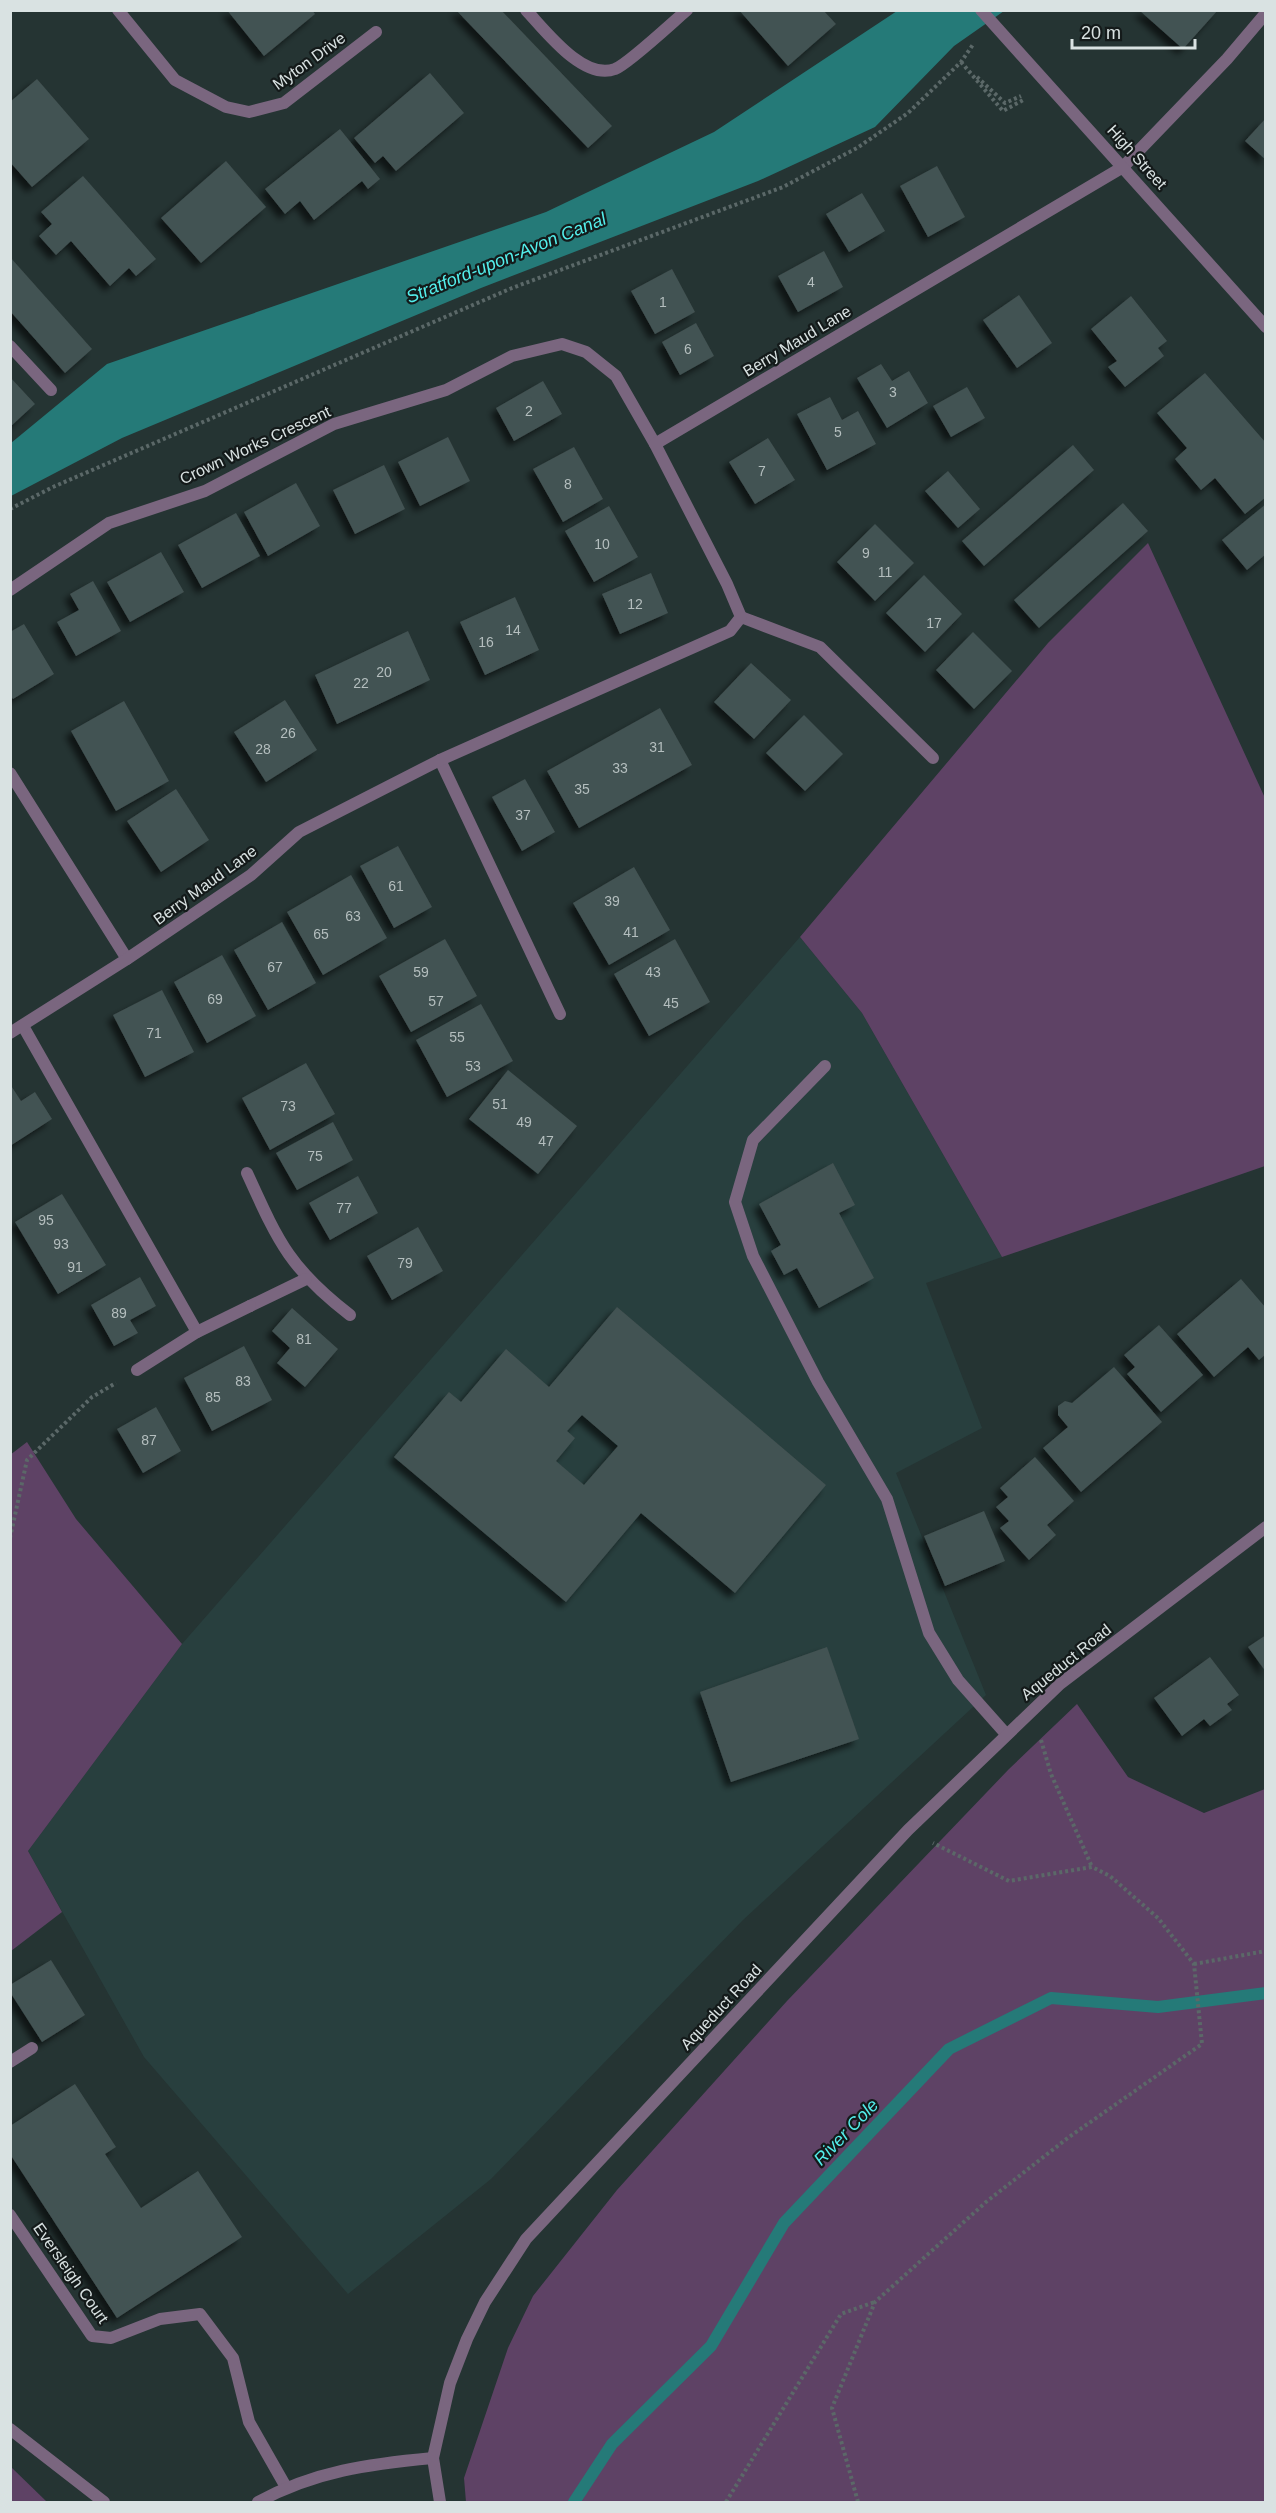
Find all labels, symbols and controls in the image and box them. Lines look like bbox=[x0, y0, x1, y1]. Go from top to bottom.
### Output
scale bar bbox=[1072, 12, 1195, 50]
text: 20 m bbox=[1081, 23, 1121, 43]
street label: Myton Drive bbox=[269, 29, 349, 93]
street label: High Street bbox=[1104, 122, 1170, 193]
water label: Stratford-upon-Avon Canal bbox=[403, 208, 610, 307]
house number: 4 bbox=[807, 274, 815, 290]
house number: 1 bbox=[659, 294, 667, 310]
street label: Berry Maud Lane bbox=[740, 302, 854, 380]
house number: 6 bbox=[684, 341, 692, 357]
house number: 3 bbox=[889, 384, 897, 400]
street label: Crown Works Crescent bbox=[177, 402, 333, 487]
house number: 2 bbox=[525, 403, 533, 419]
house number: 5 bbox=[834, 424, 842, 440]
house number: 7 bbox=[758, 463, 766, 479]
house number: 8 bbox=[564, 476, 572, 492]
house number: 10 bbox=[594, 536, 610, 552]
house number: 9 bbox=[862, 545, 870, 561]
house number: 11 bbox=[878, 564, 892, 580]
house number: 12 bbox=[627, 596, 643, 612]
house number: 17 bbox=[926, 615, 942, 631]
house number: 14 bbox=[505, 622, 521, 638]
house number: 16 bbox=[478, 634, 494, 650]
house number: 20 bbox=[376, 664, 392, 680]
house number: 22 bbox=[353, 675, 369, 691]
house number: 26 bbox=[280, 725, 296, 741]
house number: 31 bbox=[649, 739, 665, 755]
house number: 28 bbox=[255, 741, 271, 757]
house number: 33 bbox=[612, 760, 628, 776]
house number: 35 bbox=[574, 781, 590, 797]
house number: 37 bbox=[515, 807, 531, 823]
street label: Berry Maud Lane bbox=[150, 842, 260, 928]
house number: 61 bbox=[388, 878, 404, 894]
house number: 39 bbox=[604, 893, 620, 909]
house number: 63 bbox=[345, 908, 361, 924]
house number: 41 bbox=[623, 924, 639, 940]
house number: 65 bbox=[313, 926, 329, 942]
house number: 67 bbox=[267, 959, 283, 975]
house number: 59 bbox=[413, 964, 429, 980]
house number: 43 bbox=[645, 964, 661, 980]
house number: 69 bbox=[207, 991, 223, 1007]
house number: 57 bbox=[428, 993, 444, 1009]
house number: 45 bbox=[663, 995, 679, 1011]
house number: 71 bbox=[146, 1025, 162, 1041]
house number: 55 bbox=[449, 1029, 465, 1045]
house number: 53 bbox=[465, 1058, 481, 1074]
house number: 51 bbox=[492, 1096, 508, 1112]
house number: 73 bbox=[280, 1098, 296, 1114]
house number: 49 bbox=[516, 1114, 532, 1130]
house number: 47 bbox=[538, 1133, 554, 1149]
house number: 75 bbox=[307, 1148, 323, 1164]
house number: 77 bbox=[336, 1200, 352, 1216]
house number: 95 bbox=[38, 1212, 54, 1228]
house number: 93 bbox=[53, 1236, 69, 1252]
house number: 79 bbox=[397, 1255, 413, 1271]
house number: 91 bbox=[67, 1259, 83, 1275]
house number: 89 bbox=[111, 1305, 127, 1321]
house number: 81 bbox=[296, 1331, 312, 1347]
house number: 83 bbox=[235, 1373, 251, 1389]
house number: 85 bbox=[205, 1389, 221, 1405]
house number: 87 bbox=[141, 1432, 157, 1448]
street label: Aqueduct Road bbox=[1018, 1621, 1114, 1703]
street label: Aqueduct Road bbox=[677, 1961, 765, 2053]
water label: River Cole bbox=[810, 2095, 882, 2169]
street label: Eversleigh Court bbox=[30, 2220, 112, 2327]

